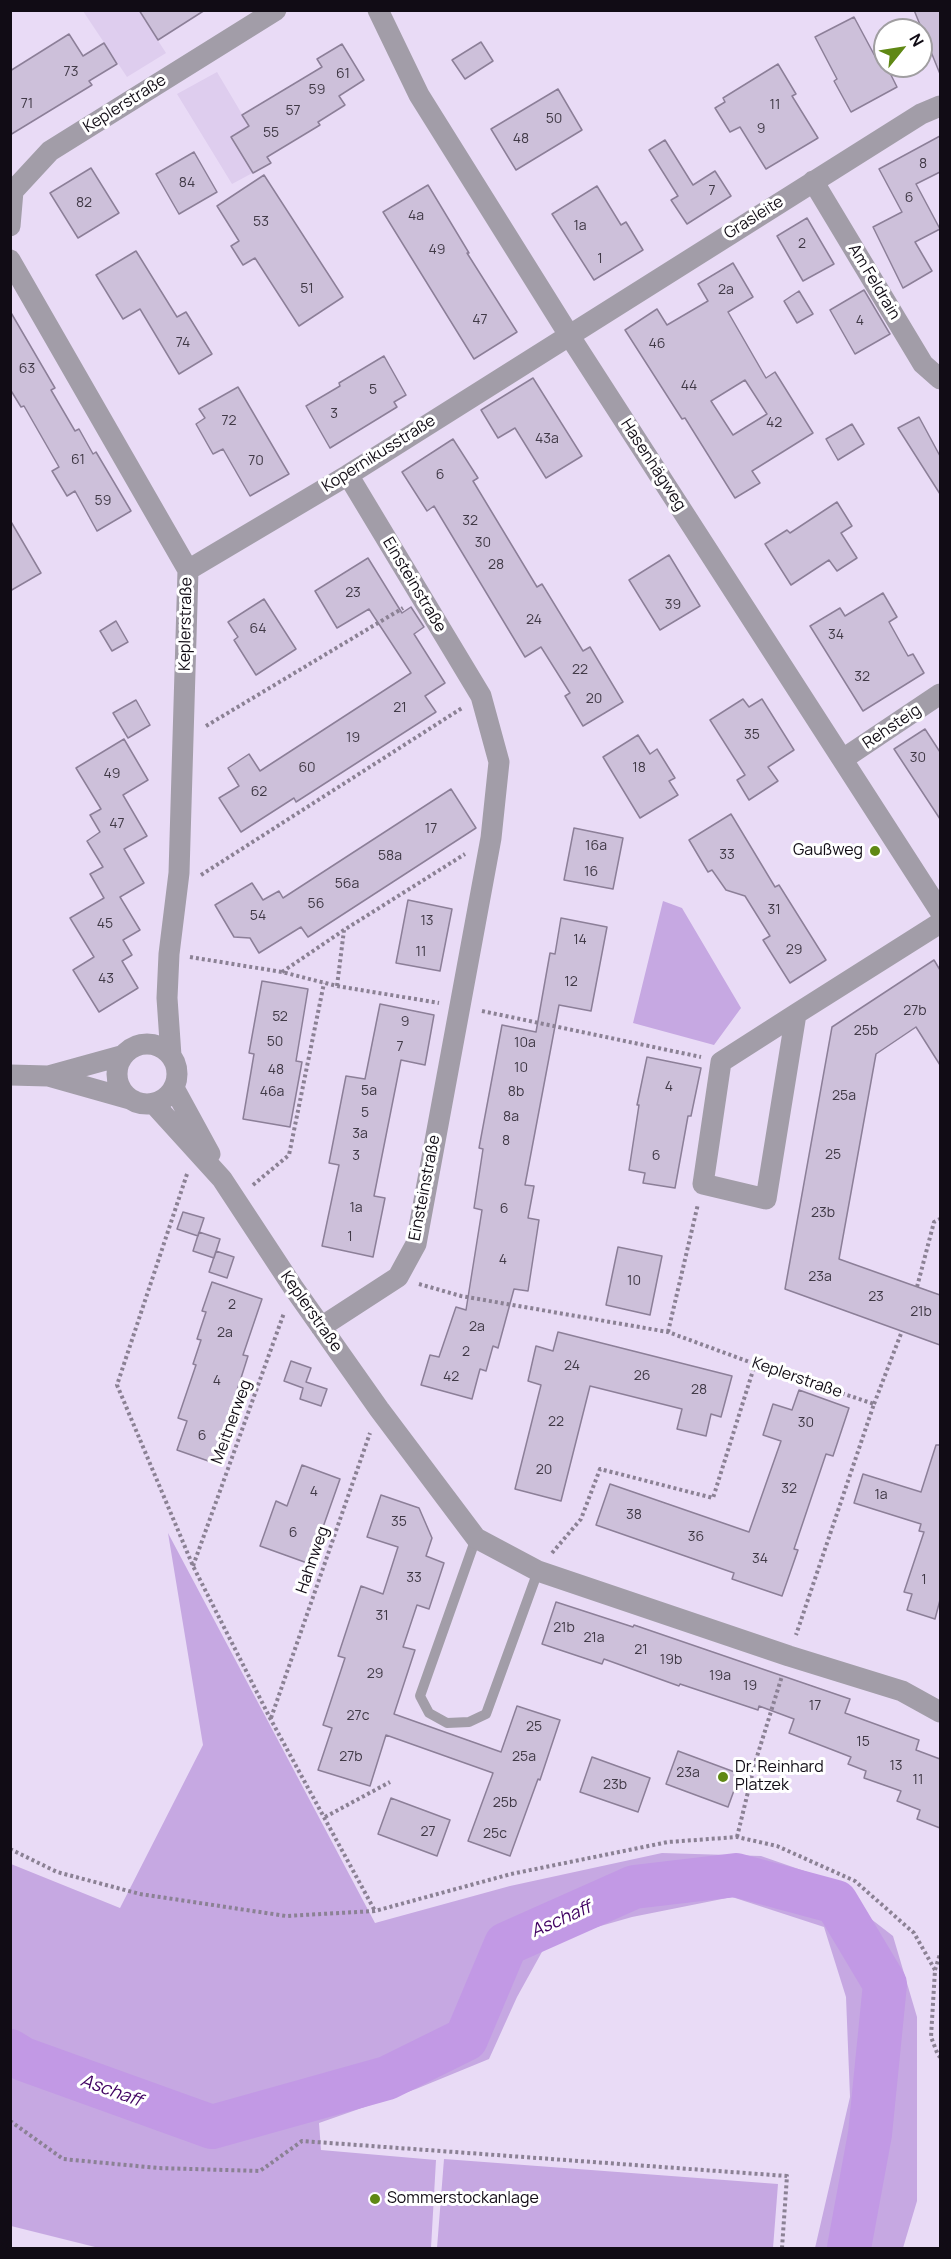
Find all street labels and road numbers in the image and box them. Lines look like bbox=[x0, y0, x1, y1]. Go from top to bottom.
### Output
street label: Keplerstraße bbox=[80, 71, 170, 137]
street label: Grasleite bbox=[721, 192, 787, 244]
street label: Am Feldrain bbox=[844, 241, 904, 323]
street label: Kopernikusstraße bbox=[319, 411, 439, 497]
street label: Hasenhägweg bbox=[616, 416, 690, 514]
street label: Einsteinstraße bbox=[378, 534, 450, 636]
street label: Keplerstraße bbox=[176, 577, 196, 671]
street label: Rehsteig bbox=[859, 701, 925, 753]
street label: Einsteinstraße bbox=[405, 1133, 445, 1243]
street label: Keplerstraße bbox=[276, 1268, 346, 1356]
street label: Keplerstraße bbox=[749, 1354, 845, 1402]
street label: Meitnerweg bbox=[208, 1377, 256, 1467]
street label: Hahnweg bbox=[293, 1524, 333, 1596]

